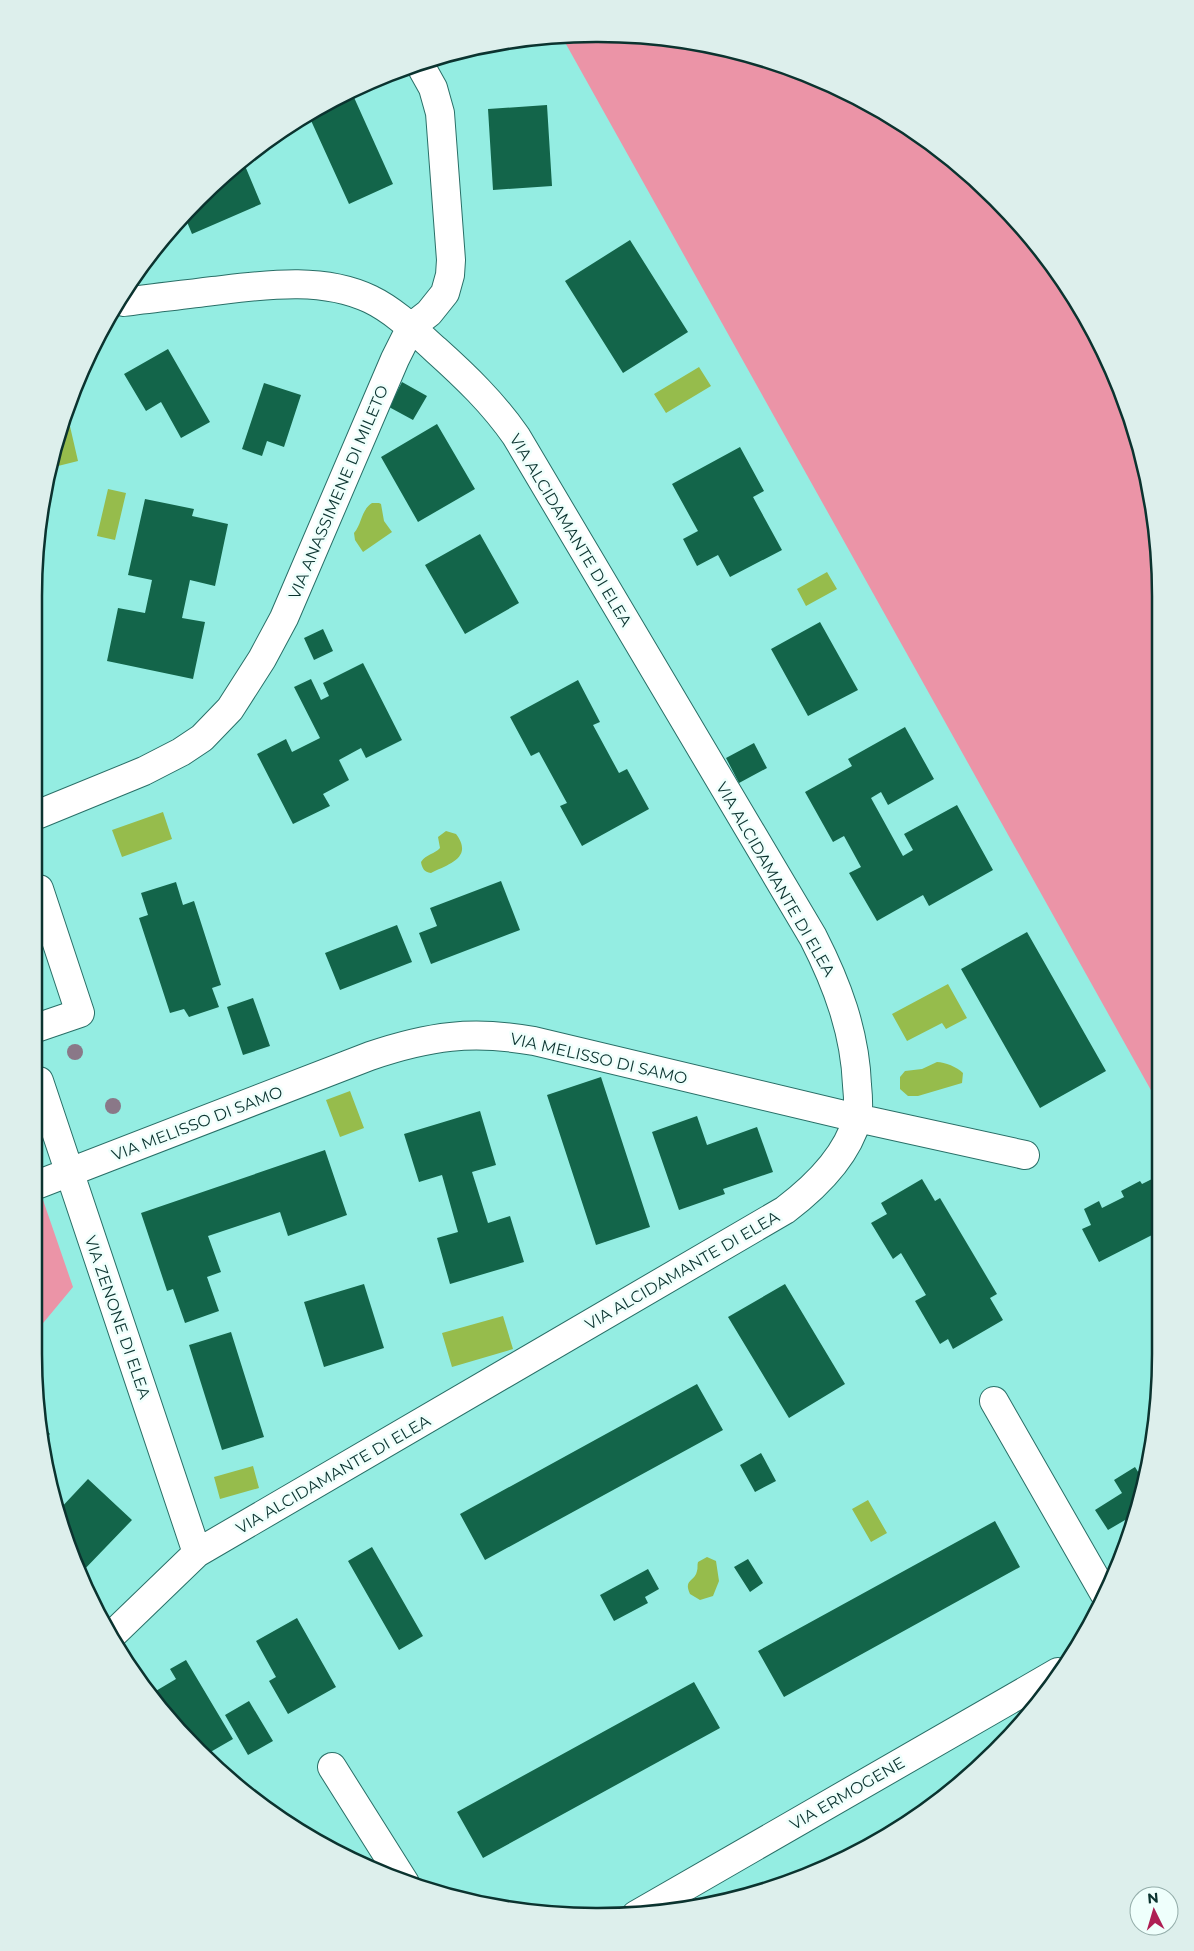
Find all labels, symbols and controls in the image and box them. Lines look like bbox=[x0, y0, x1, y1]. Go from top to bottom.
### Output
street label: VIA ANASSIMENE DI MILETO bbox=[285, 382, 392, 602]
street label: VIA ALCIDAMANTE DI ELEA bbox=[505, 431, 636, 630]
street label: VIA ALCIDAMANTE DI ELEA bbox=[712, 779, 839, 980]
street label: VIA MELISSO DI SAMO bbox=[508, 1029, 689, 1088]
street label: VIA MELISSO DI SAMO bbox=[109, 1082, 285, 1165]
street label: VIA ALCIDAMANTE DI ELEA bbox=[582, 1207, 783, 1334]
street label: VIA ZENONE DI ELEA bbox=[81, 1233, 155, 1402]
street label: VIA ALCIDAMANTE DI ELEA bbox=[233, 1411, 434, 1538]
street label: VIA ERMOGENE bbox=[787, 1753, 908, 1834]
north arrow bbox=[1129, 1886, 1179, 1936]
text: N bbox=[1146, 1889, 1159, 1908]

